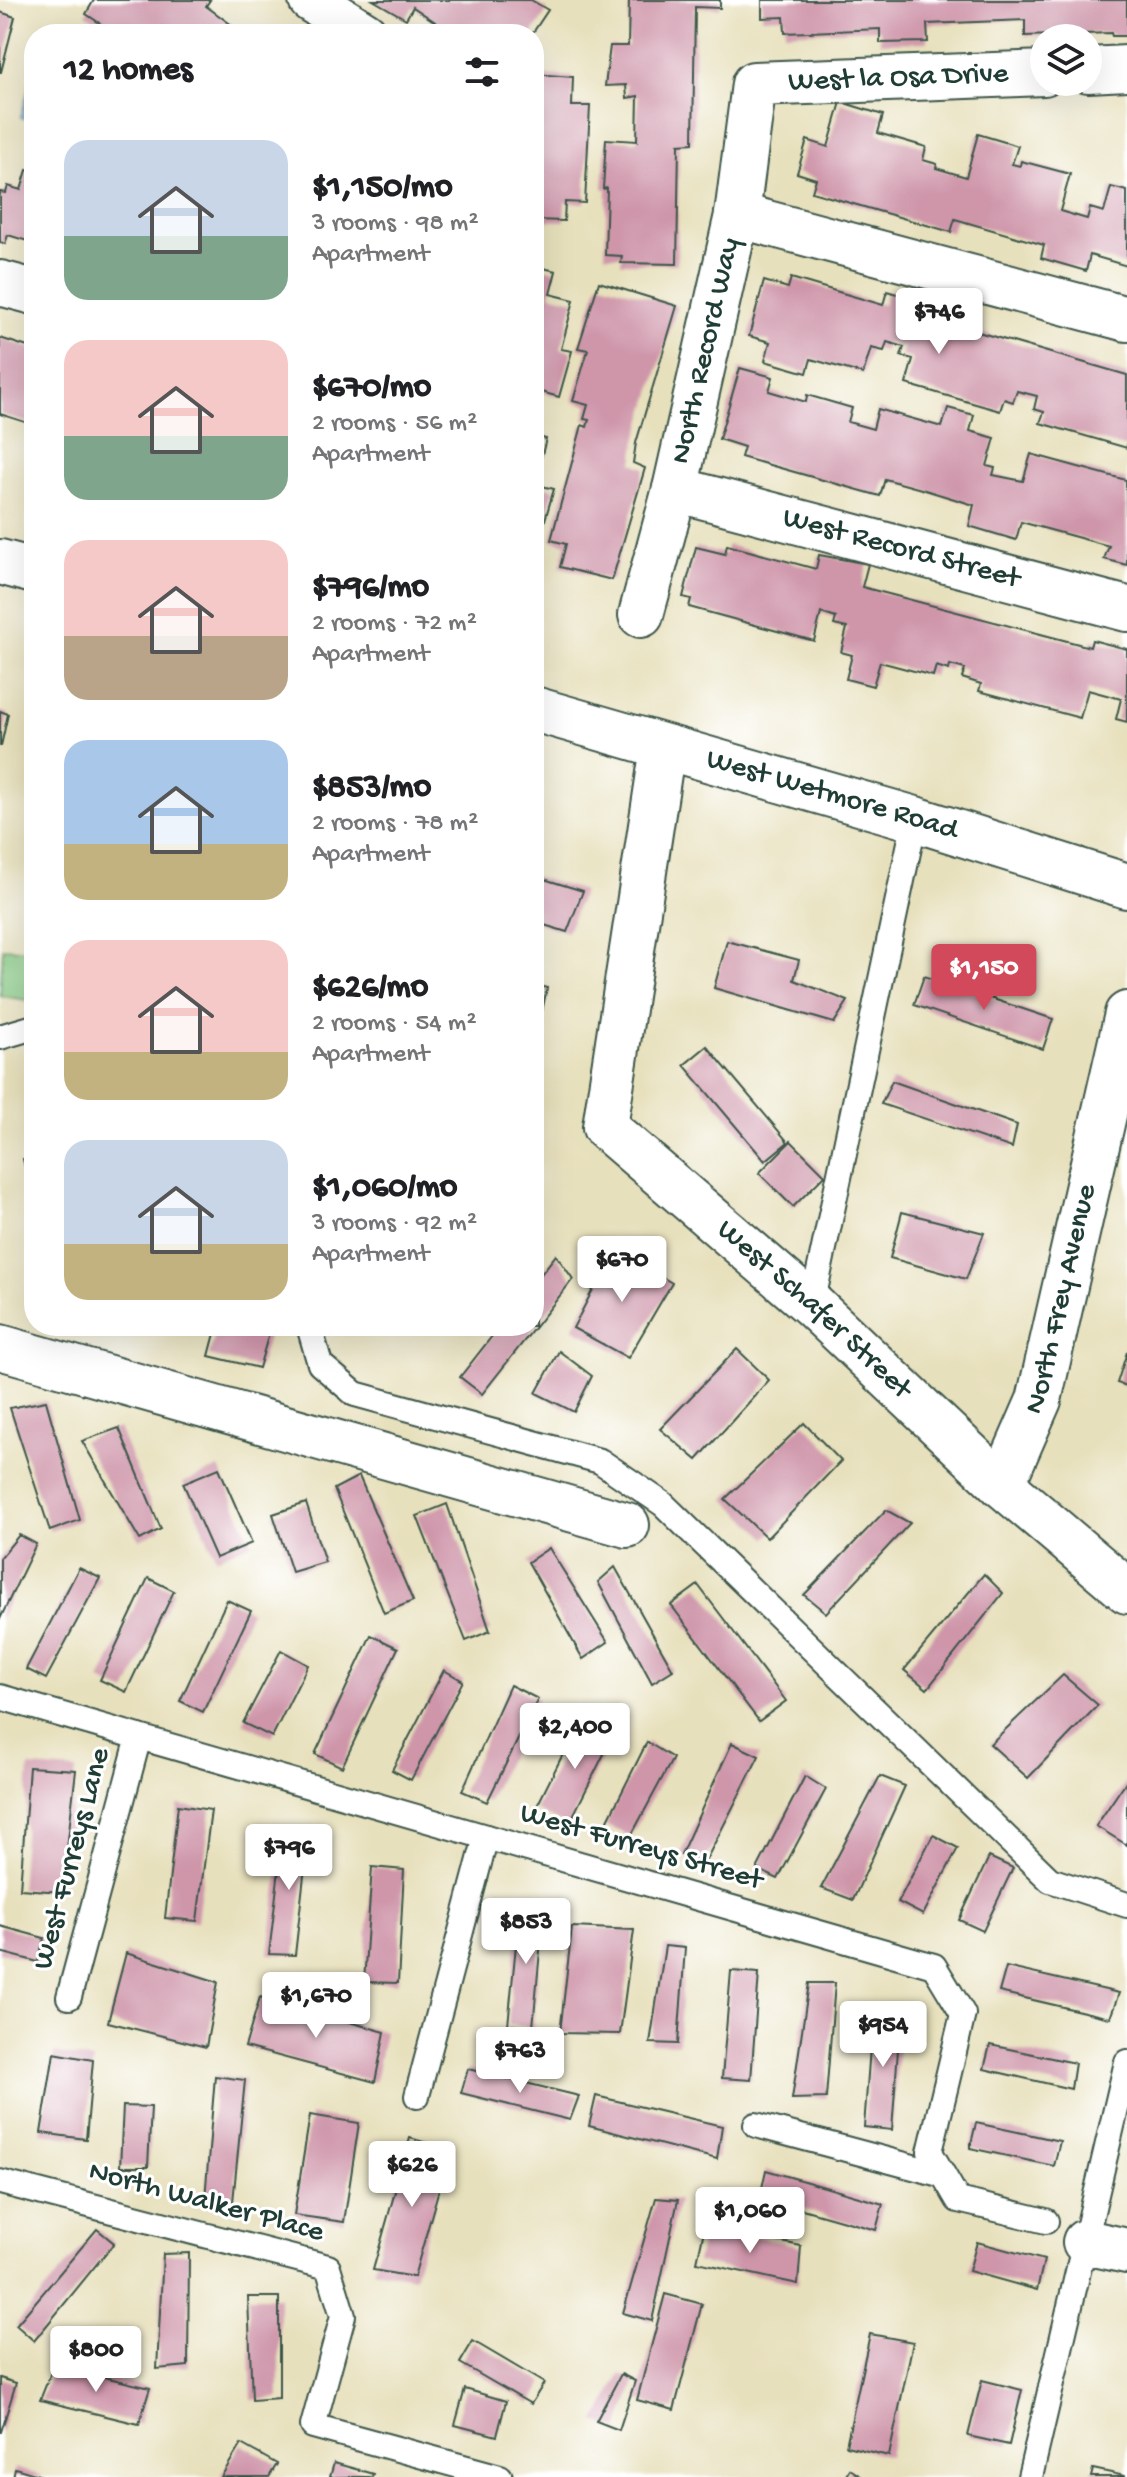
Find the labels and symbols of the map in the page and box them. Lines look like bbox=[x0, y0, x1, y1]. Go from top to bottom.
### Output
street label: West la Osa Drive bbox=[788, 57, 1010, 100]
street label: North Record Way bbox=[664, 234, 749, 467]
pin: $746 bbox=[892, 288, 986, 356]
street label: West Record Street bbox=[779, 501, 1026, 598]
street label: West Wetmore Road bbox=[702, 742, 964, 850]
pin: $1,150 bbox=[919, 944, 1049, 1012]
street label: North Frey Avenue bbox=[1017, 1180, 1105, 1420]
street label: West Schafer Street bbox=[709, 1213, 920, 1409]
pin: $670 bbox=[575, 1236, 669, 1304]
pin: $2,400 bbox=[510, 1703, 640, 1771]
street label: West Furreys Lane bbox=[27, 1744, 120, 1974]
street label: West Furreys Street bbox=[516, 1797, 769, 1900]
pin: $796 bbox=[242, 1824, 336, 1892]
pin: $853 bbox=[479, 1898, 573, 1966]
pin: $1,670 bbox=[251, 1972, 381, 2040]
pin: $954 bbox=[836, 2001, 930, 2069]
pin: $763 bbox=[473, 2027, 567, 2095]
pin: $626 bbox=[365, 2141, 459, 2209]
street label: North Walker Place bbox=[85, 2155, 328, 2251]
pin: $1,060 bbox=[685, 2187, 815, 2255]
pin: $800 bbox=[49, 2326, 143, 2394]

